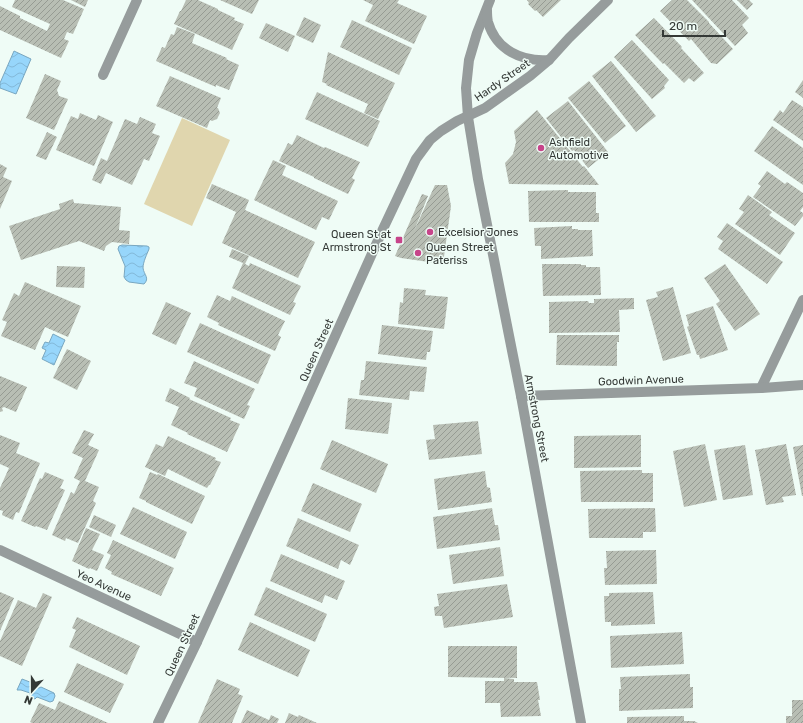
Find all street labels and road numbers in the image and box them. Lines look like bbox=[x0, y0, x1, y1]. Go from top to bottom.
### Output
street label: Hardy Street bbox=[472, 56, 533, 104]
street label: Queen Street bbox=[297, 316, 336, 384]
street label: Armstrong Street bbox=[522, 373, 552, 464]
street label: Goodwin Avenue bbox=[598, 373, 684, 388]
street label: Yeo Avenue bbox=[74, 567, 134, 604]
street label: Queen Street bbox=[162, 611, 203, 679]

